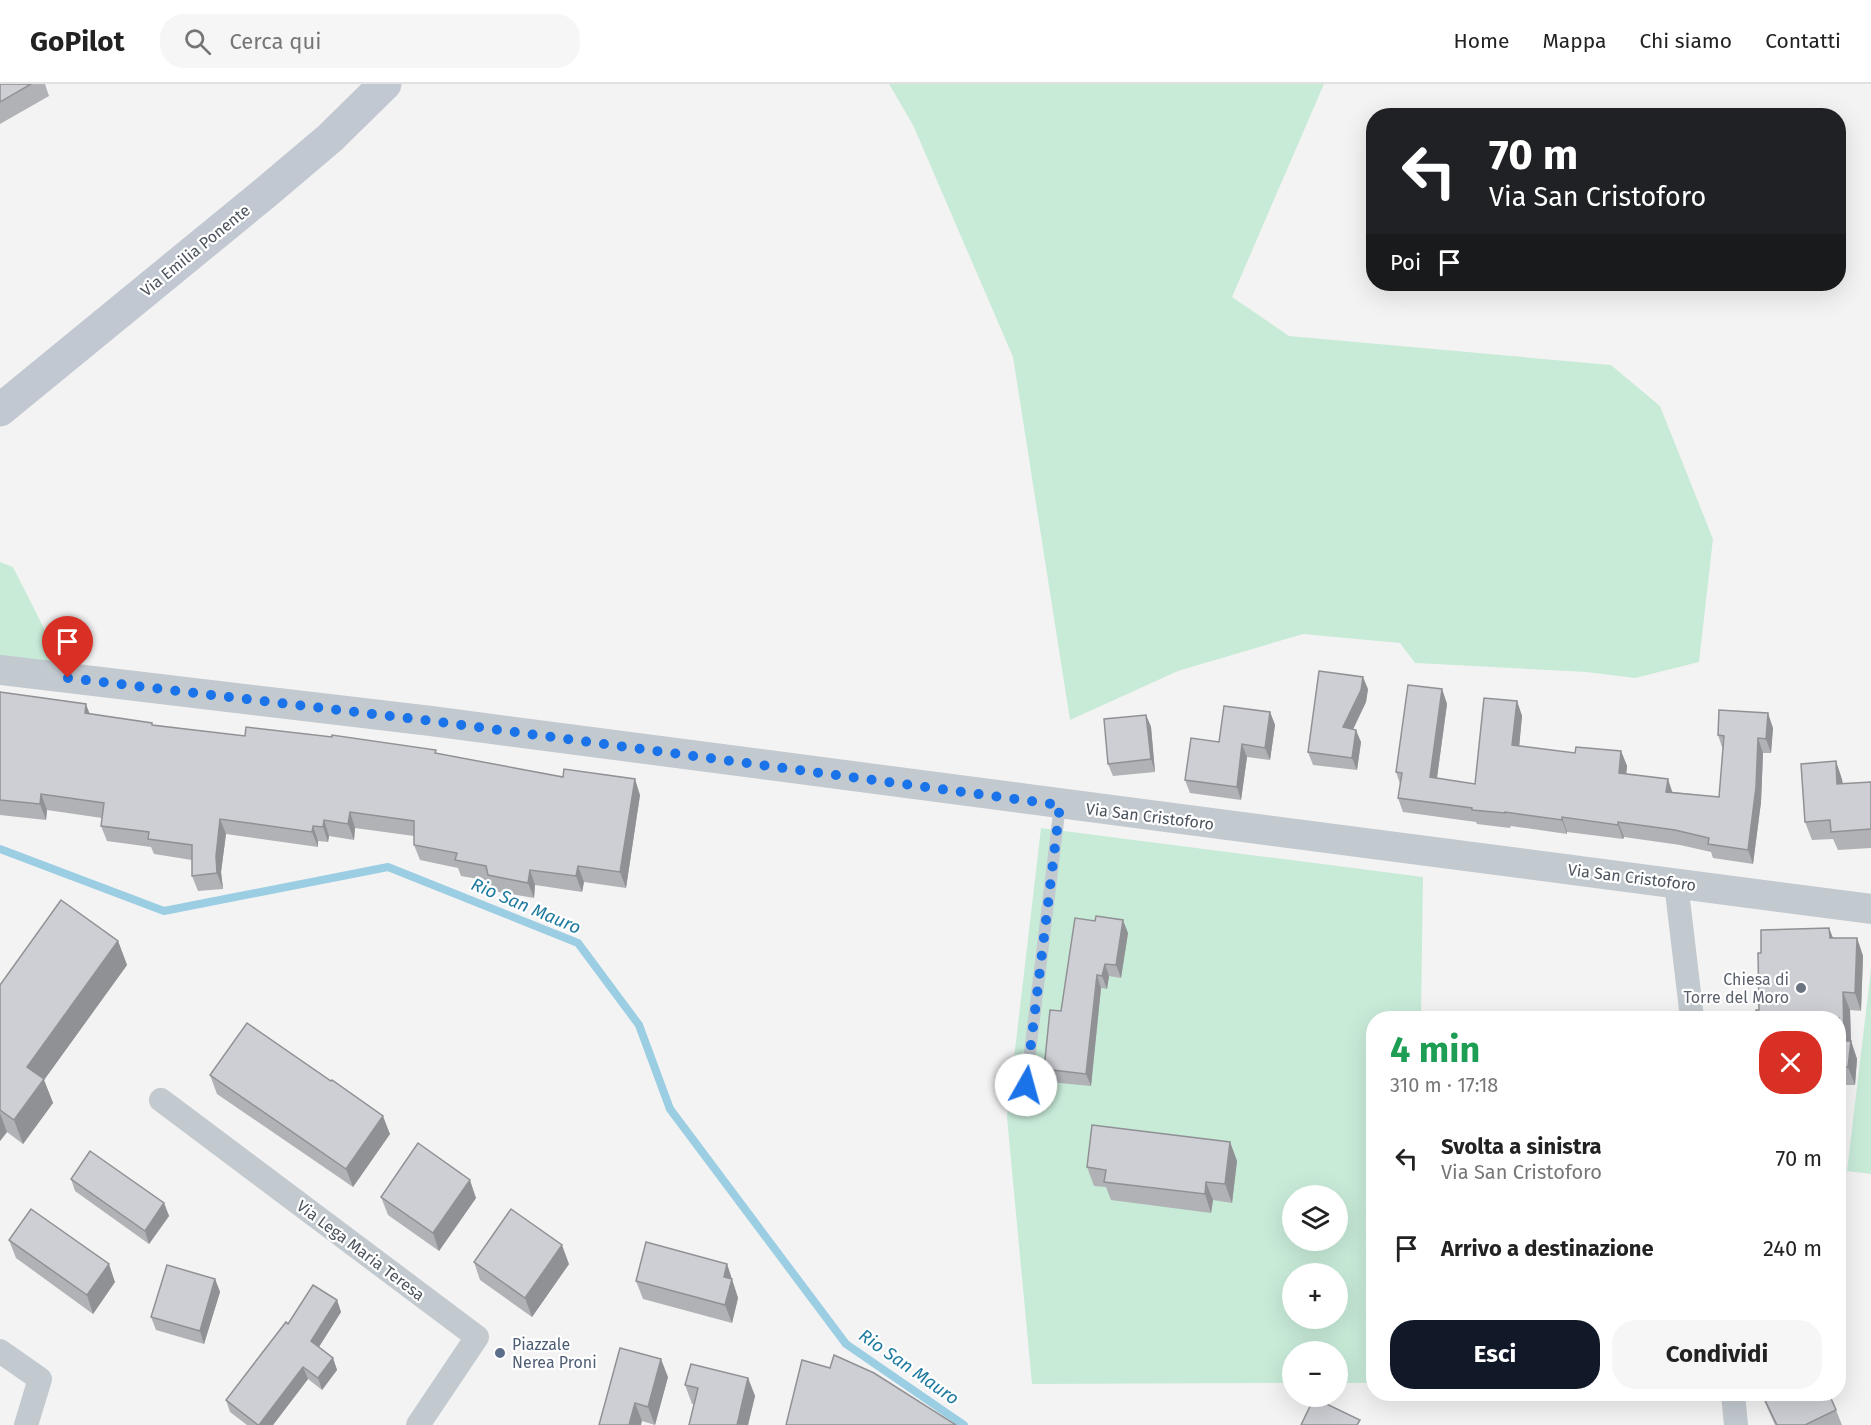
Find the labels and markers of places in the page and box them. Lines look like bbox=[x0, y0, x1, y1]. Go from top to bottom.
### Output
pin bbox=[42, 616, 93, 678]
place label: Chiesa di Torre del Moro bbox=[1683, 970, 1789, 1007]
marker: Chiesa di Torre del Moro bbox=[1794, 981, 1808, 995]
place label: Piazzale Nerea Proni bbox=[512, 1335, 597, 1372]
marker: Piazzale Nerea Proni bbox=[493, 1346, 507, 1360]

